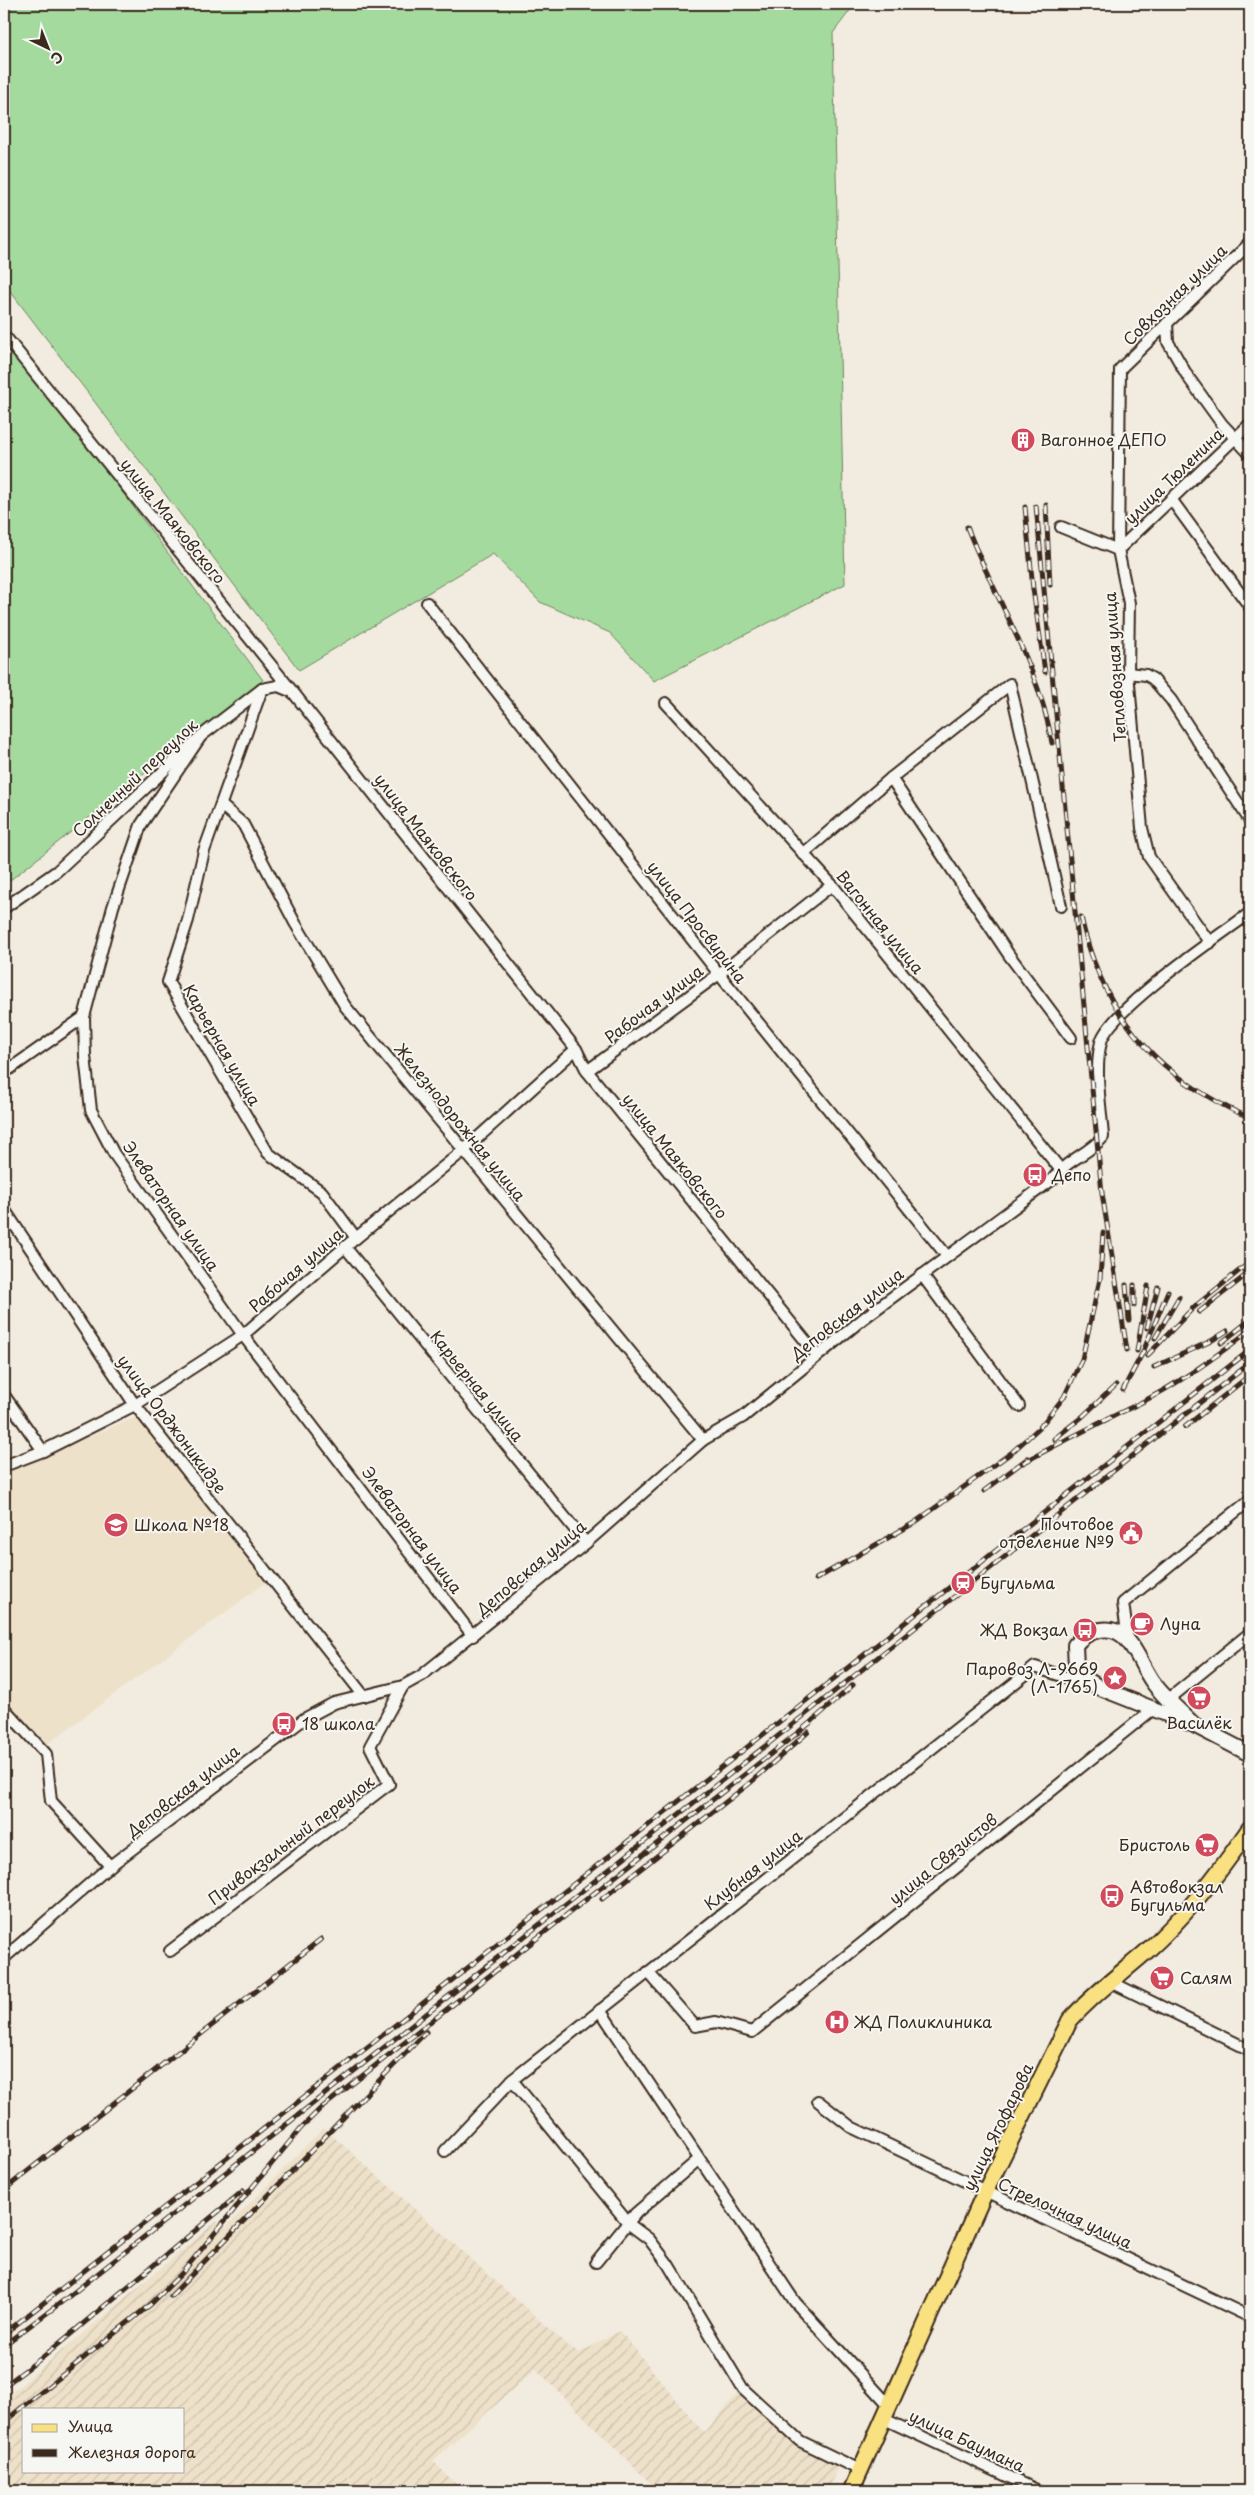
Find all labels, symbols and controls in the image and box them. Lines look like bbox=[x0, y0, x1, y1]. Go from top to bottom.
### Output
north arrow bbox=[22, 22, 72, 72]
text: С bbox=[46, 47, 68, 69]
street label: Совхозная улица bbox=[1117, 238, 1232, 350]
street label: улица Тюленина bbox=[1118, 422, 1228, 529]
building icon: Вагонное ДЕПО bbox=[1010, 427, 1036, 453]
place label: Вагонное ДЕПО bbox=[1040, 427, 1167, 451]
street label: улица Маяковского bbox=[115, 452, 232, 589]
street label: Тепловозная улица bbox=[1097, 591, 1131, 743]
street label: Солнечный переулок bbox=[66, 712, 203, 842]
street label: улица Маяковского bbox=[369, 768, 484, 905]
street label: улица Просвирина bbox=[642, 855, 753, 988]
street label: Вагонная улица bbox=[831, 864, 930, 979]
street label: Рабочая улица bbox=[599, 958, 708, 1048]
street label: Карьерная улица bbox=[178, 979, 267, 1110]
street label: Железнодорожная улица bbox=[389, 1037, 532, 1206]
street label: улица Маяковского bbox=[617, 1087, 734, 1224]
street label: Элеваторная улица bbox=[118, 1136, 226, 1275]
bus stop icon: Депо bbox=[1022, 1162, 1048, 1188]
place label: Депо bbox=[1051, 1162, 1091, 1186]
street label: Рабочая улица bbox=[243, 1222, 348, 1317]
street label: Деповская улица bbox=[784, 1261, 908, 1366]
street label: Карьерная улица bbox=[425, 1325, 530, 1446]
street label: улица Орджоникидзе bbox=[112, 1349, 233, 1498]
street label: Элеваторная улица bbox=[357, 1461, 469, 1598]
place label: Почтовое отделение №9 bbox=[999, 1511, 1114, 1553]
school or university icon: Школа №18 bbox=[103, 1512, 129, 1538]
place label: Школа №18 bbox=[134, 1512, 229, 1536]
street label: Деповская улица bbox=[469, 1514, 591, 1621]
public building icon: Почтовое отделение №9 bbox=[1118, 1520, 1144, 1546]
station icon: Бугульма bbox=[950, 1570, 976, 1596]
place label: Бугульма bbox=[980, 1570, 1055, 1594]
cafe icon: Луна bbox=[1129, 1611, 1155, 1637]
place label: Луна bbox=[1160, 1611, 1200, 1635]
place label: ЖД Вокзал bbox=[979, 1617, 1068, 1641]
bus stop icon: ЖД Вокзал bbox=[1072, 1617, 1098, 1643]
place label: Паровоз Л-9669 (Л-1765) bbox=[966, 1656, 1098, 1698]
place icon: Паровоз Л-9669 (Л-1765) bbox=[1102, 1665, 1128, 1691]
supermarket icon: Василёк bbox=[1186, 1685, 1212, 1711]
place label: Василёк bbox=[1166, 1710, 1232, 1734]
bus stop icon: 18 школа bbox=[271, 1711, 297, 1737]
place label: 18 школа bbox=[302, 1711, 375, 1735]
street label: Деповская улица bbox=[120, 1738, 244, 1843]
street label: Привокзальный переулок bbox=[202, 1768, 379, 1910]
street label: улица Связистов bbox=[883, 1807, 1002, 1909]
street label: Клубная улица bbox=[698, 1823, 807, 1915]
place label: Бристоль bbox=[1119, 1832, 1190, 1856]
supermarket icon: Бристоль bbox=[1194, 1832, 1220, 1858]
place label: Автовокзал Бугульма bbox=[1130, 1874, 1224, 1916]
bus stop icon: Автовокзал Бугульма bbox=[1099, 1883, 1125, 1909]
supermarket icon: Салям bbox=[1149, 1965, 1175, 1991]
place label: Салям bbox=[1180, 1965, 1232, 1989]
hospital icon: ЖД Поликлиника bbox=[824, 2009, 850, 2035]
place label: ЖД Поликлиника bbox=[853, 2009, 992, 2033]
street label: улица Ягофарова bbox=[956, 2059, 1038, 2195]
street label: Стрелочная улица bbox=[994, 2170, 1136, 2254]
street label: улица Баумана bbox=[906, 2403, 1029, 2477]
legend bbox=[22, 2408, 185, 2472]
text: Улица bbox=[68, 2414, 113, 2437]
text: Железная дорога bbox=[68, 2440, 196, 2463]

